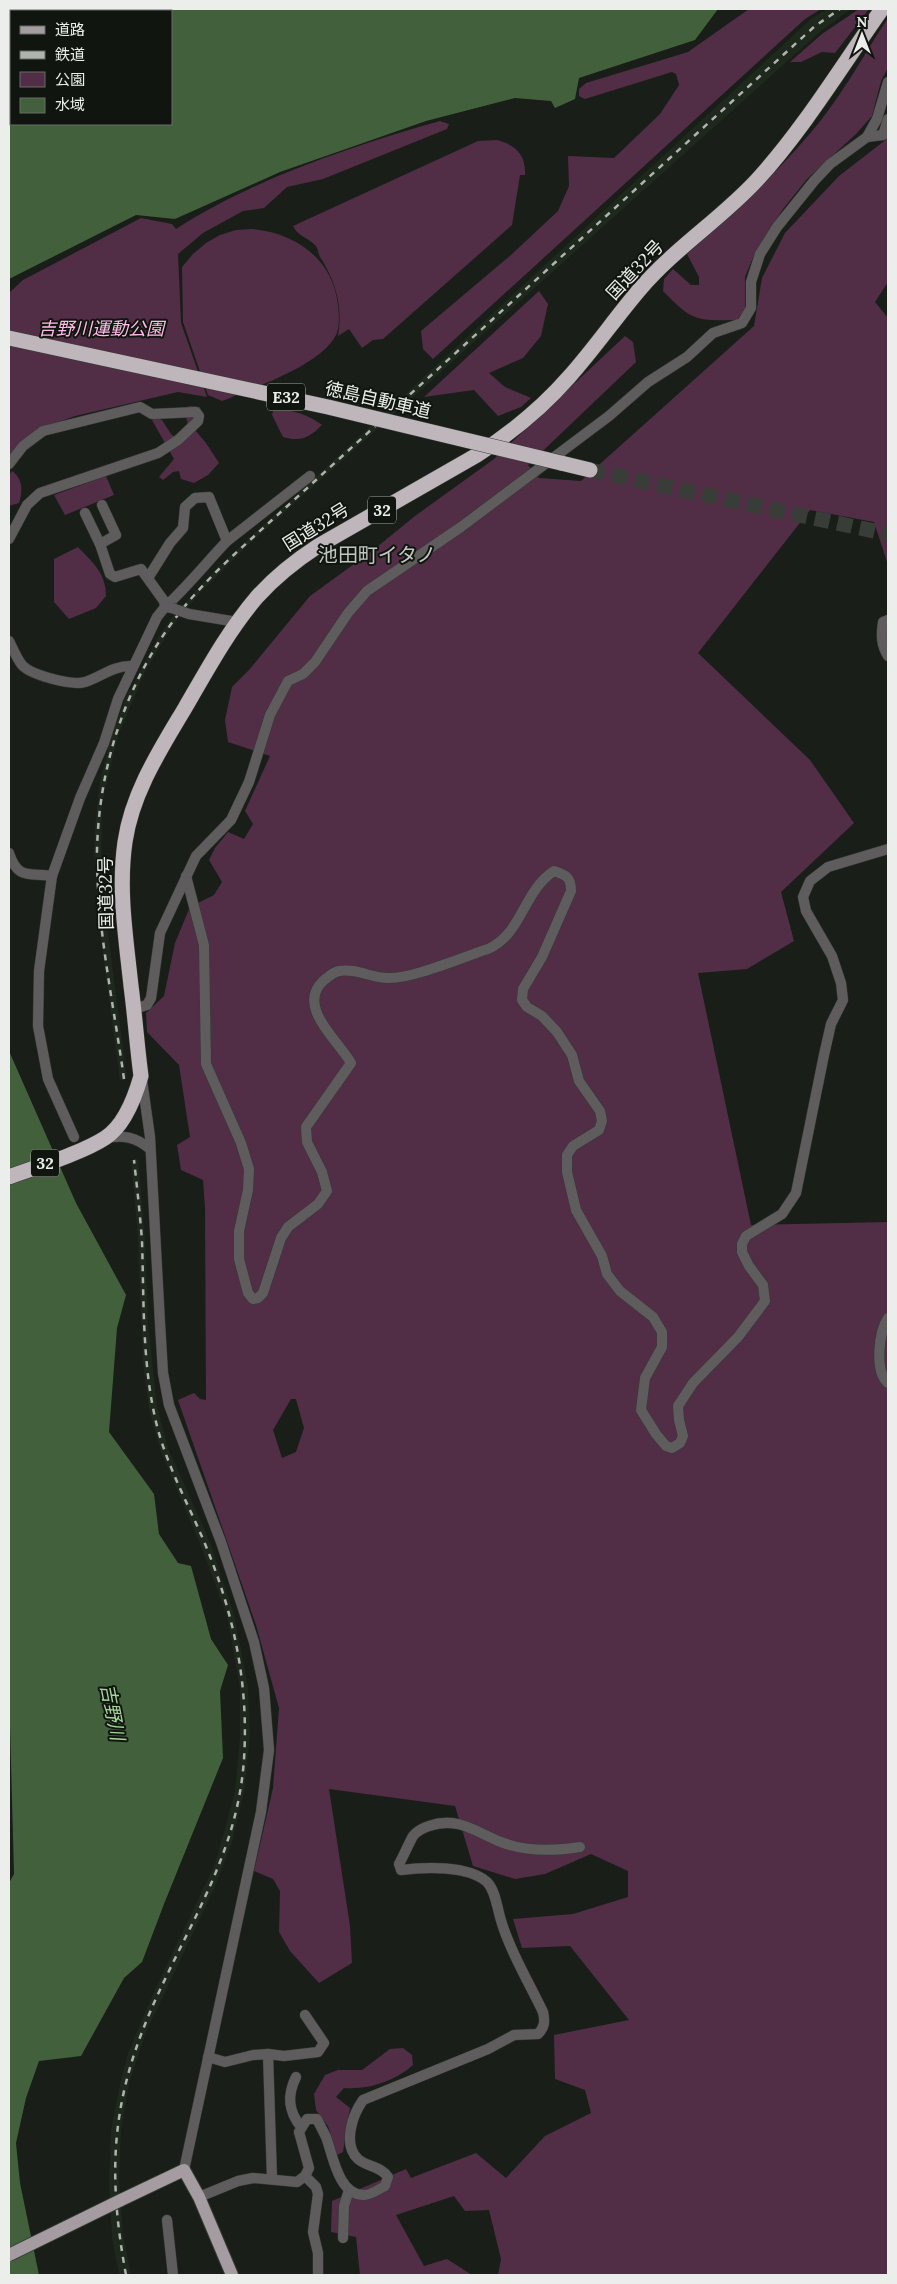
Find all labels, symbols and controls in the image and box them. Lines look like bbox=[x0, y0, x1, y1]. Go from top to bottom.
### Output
legend bbox=[10, 10, 172, 125]
north arrow bbox=[837, 10, 887, 60]
text: N bbox=[857, 13, 868, 31]
text: 道路 bbox=[55, 20, 85, 39]
text: 鉄道 bbox=[55, 45, 85, 64]
text: 公園 bbox=[55, 70, 85, 89]
text: 水域 bbox=[55, 95, 85, 114]
street label: 国道32号 bbox=[601, 235, 668, 304]
park label: 吉野川運動公園 bbox=[38, 317, 167, 340]
street label: 徳島自動車道 bbox=[323, 376, 433, 423]
road number: E32 bbox=[267, 384, 305, 411]
road number: 32 bbox=[368, 496, 396, 524]
street label: 国道32号 bbox=[278, 497, 353, 556]
district label: 池田町イタノ bbox=[318, 542, 436, 567]
street label: 国道32号 bbox=[93, 856, 118, 930]
road number: 32 bbox=[31, 1150, 59, 1176]
water label: 吉野川 bbox=[96, 1682, 131, 1744]

